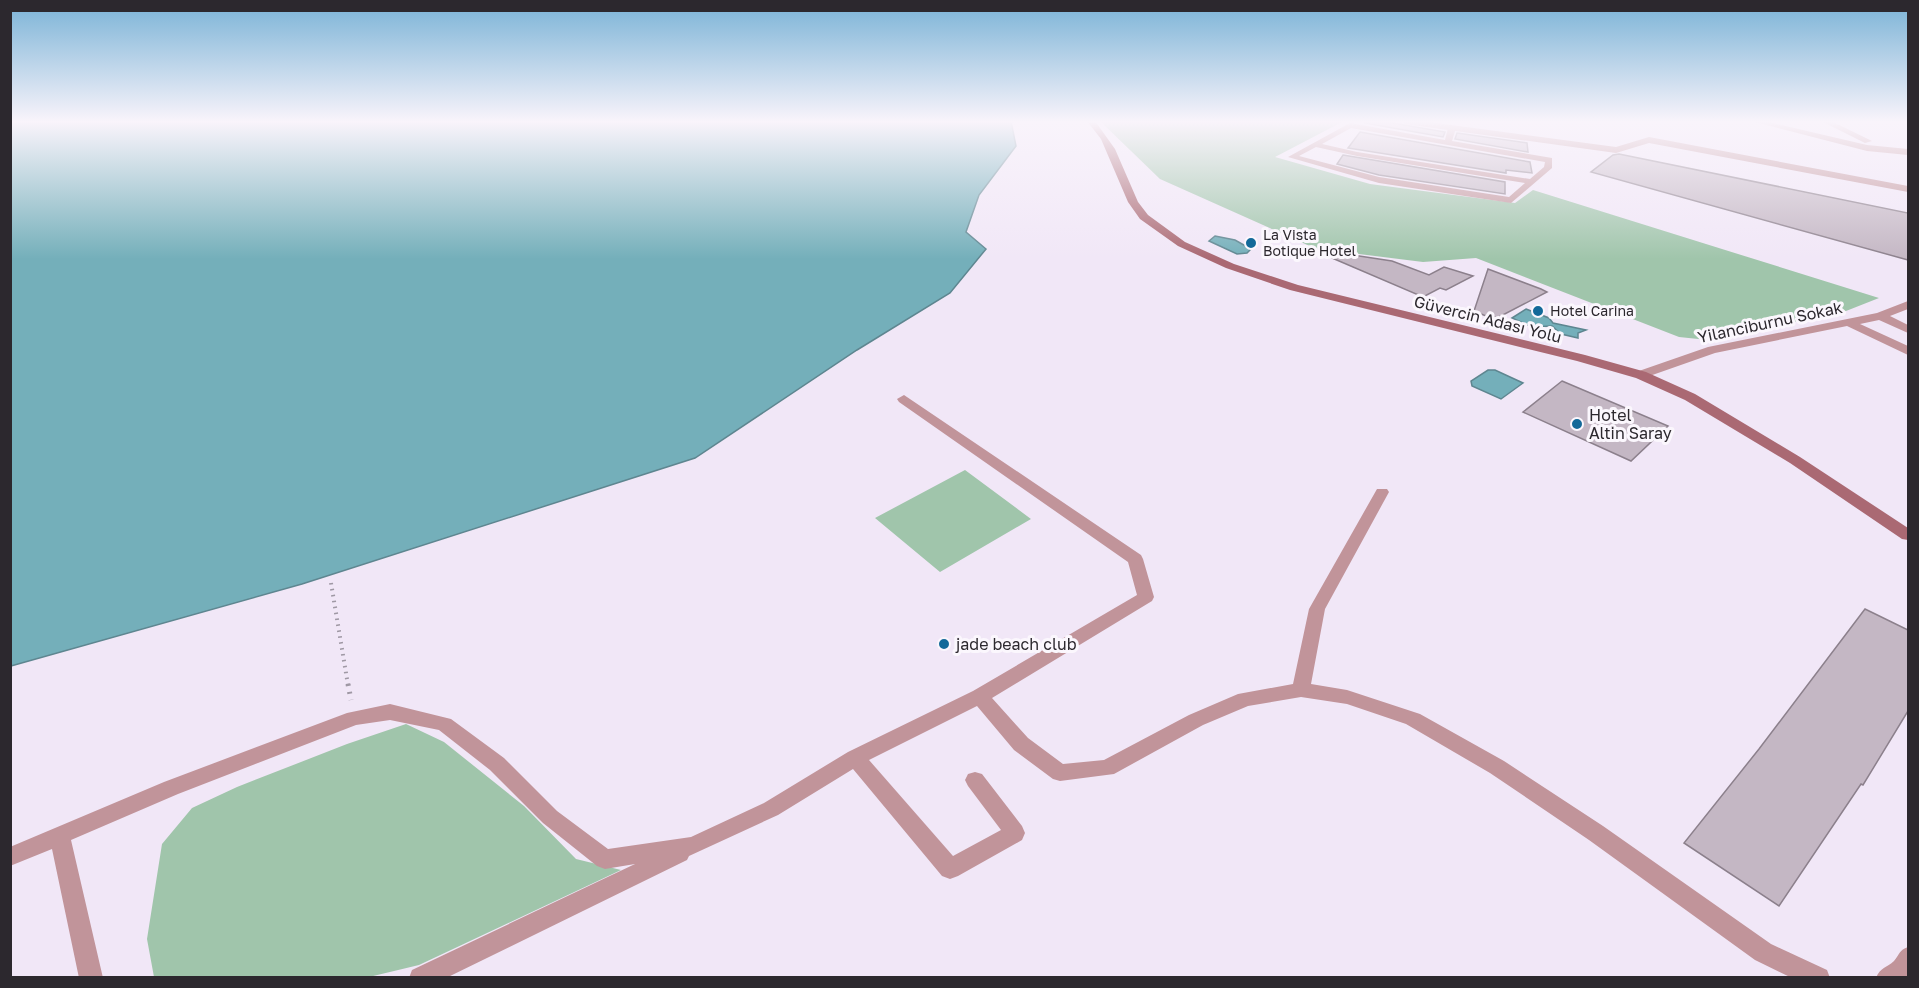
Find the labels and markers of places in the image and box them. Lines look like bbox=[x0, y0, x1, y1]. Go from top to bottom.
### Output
place label: La Vista Botique Hotel bbox=[1263, 226, 1356, 259]
marker: La Vista Botique Hotel bbox=[1244, 236, 1258, 250]
place label: Hotel Carina bbox=[1550, 302, 1634, 319]
marker: Hotel Carina bbox=[1531, 304, 1545, 318]
place label: Hotel Altin Saray bbox=[1589, 405, 1672, 443]
marker: Hotel Altin Saray bbox=[1570, 417, 1584, 431]
place label: jade beach club bbox=[955, 634, 1077, 654]
marker: jade beach club bbox=[937, 637, 951, 651]

